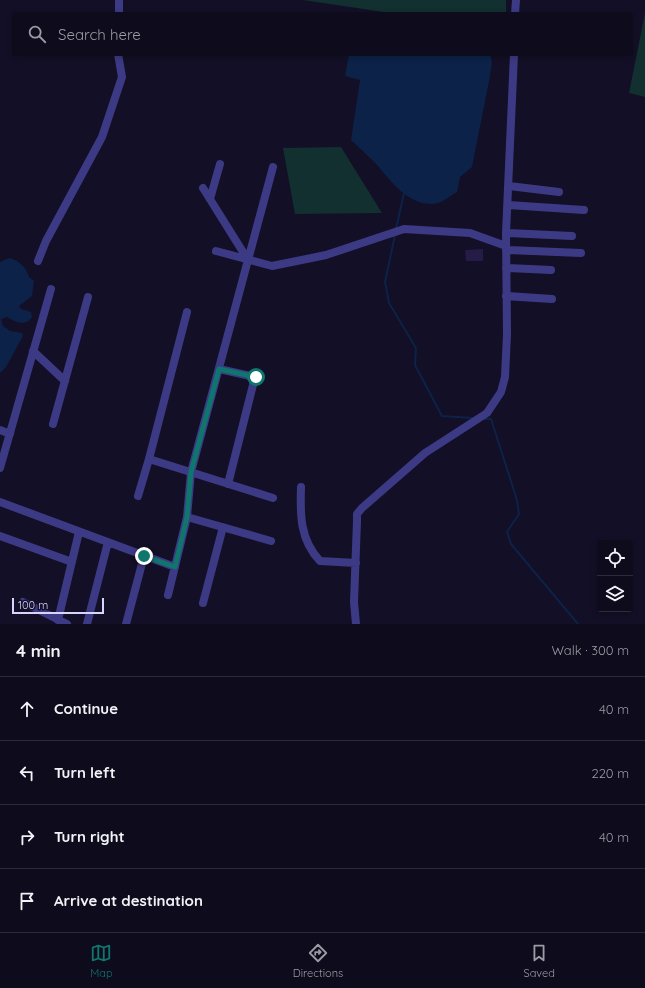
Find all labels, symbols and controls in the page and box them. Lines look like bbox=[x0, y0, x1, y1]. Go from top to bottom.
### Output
search box bbox=[12, 12, 633, 56]
icon: search bbox=[26, 23, 48, 45]
text: Search here bbox=[58, 25, 141, 44]
route start bbox=[247, 368, 265, 386]
map controls bbox=[597, 540, 633, 612]
button: locate bbox=[597, 540, 633, 576]
route end bbox=[135, 547, 153, 565]
button: layers bbox=[597, 576, 633, 612]
scale bar bbox=[12, 596, 104, 615]
text: 100 m bbox=[18, 598, 48, 612]
text: 4 min bbox=[16, 640, 61, 661]
text: Walk · 300 m bbox=[551, 642, 629, 658]
icon: ahead bbox=[16, 698, 38, 720]
text: Continue bbox=[54, 699, 118, 718]
text: 40 m bbox=[599, 701, 629, 717]
icon: left bbox=[16, 762, 38, 784]
text: Turn left bbox=[54, 763, 116, 782]
text: 220 m bbox=[591, 765, 629, 781]
icon: right bbox=[16, 826, 38, 848]
text: Turn right bbox=[54, 827, 125, 846]
text: 40 m bbox=[599, 829, 629, 845]
icon: arrive bbox=[16, 890, 38, 912]
text: Arrive at destination bbox=[54, 891, 203, 910]
tab: Map bbox=[90, 942, 113, 980]
tab: Directions bbox=[293, 942, 343, 980]
tab: Saved bbox=[523, 942, 555, 980]

